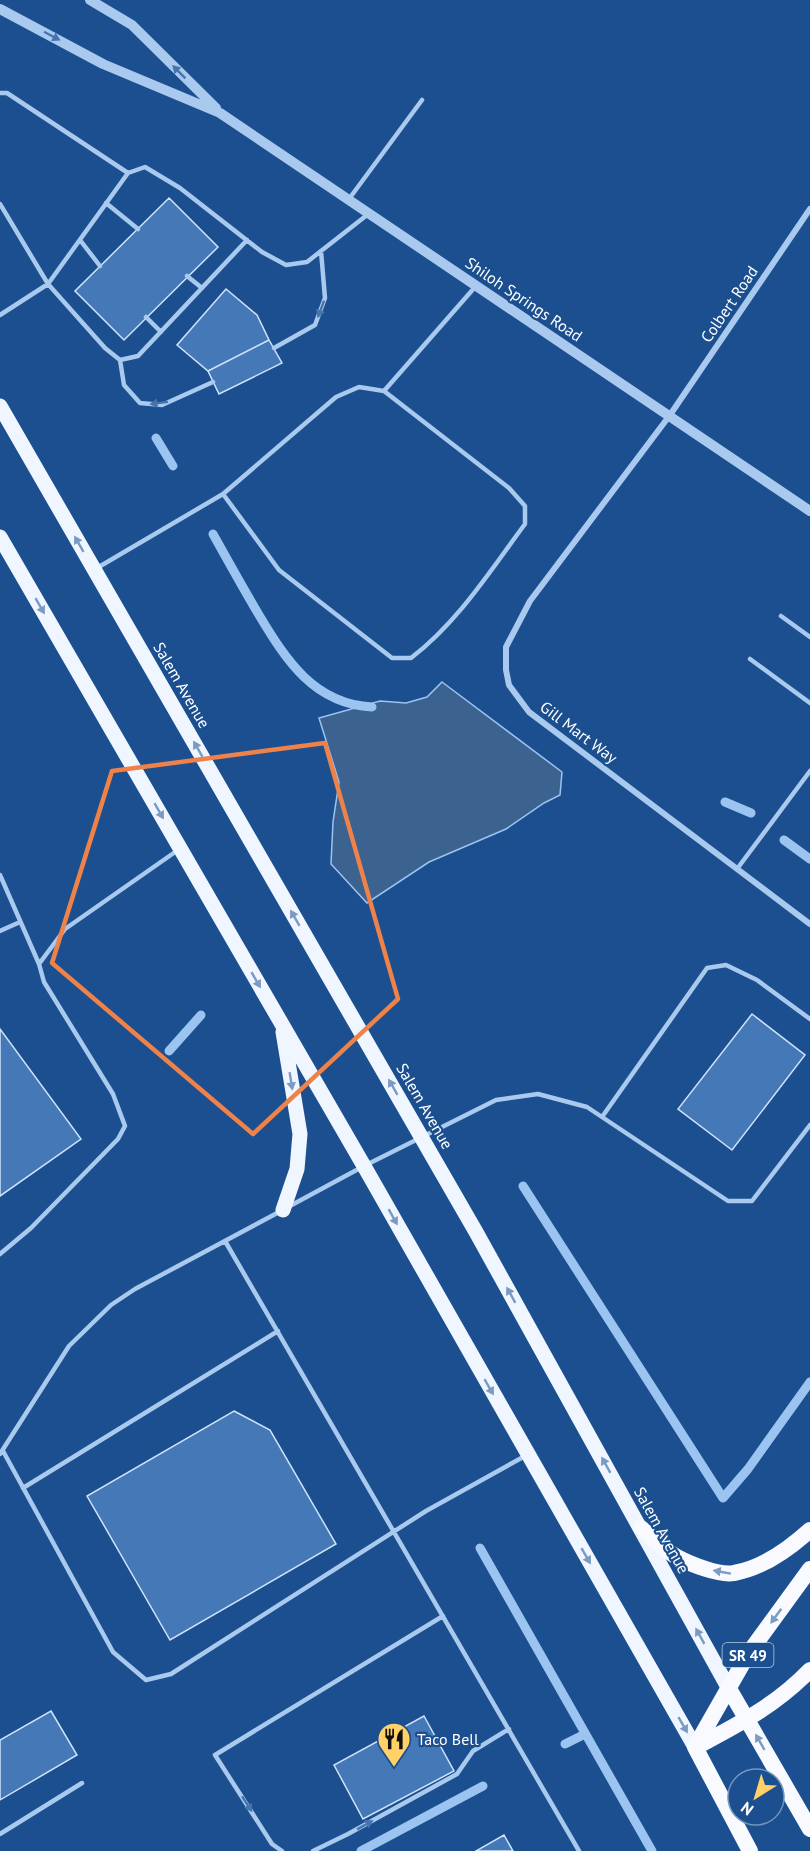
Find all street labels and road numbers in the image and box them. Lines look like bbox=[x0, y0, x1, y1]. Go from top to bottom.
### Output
street label: Shiloh Springs Road bbox=[462, 252, 586, 346]
street label: Colbert Road bbox=[696, 262, 762, 346]
street label: Salem Avenue bbox=[149, 638, 215, 732]
street label: Gill Mart Way bbox=[536, 696, 622, 768]
street label: Salem Avenue bbox=[392, 1059, 458, 1153]
street label: Salem Avenue bbox=[630, 1483, 694, 1577]
road number: SR 49 bbox=[722, 1643, 774, 1667]

